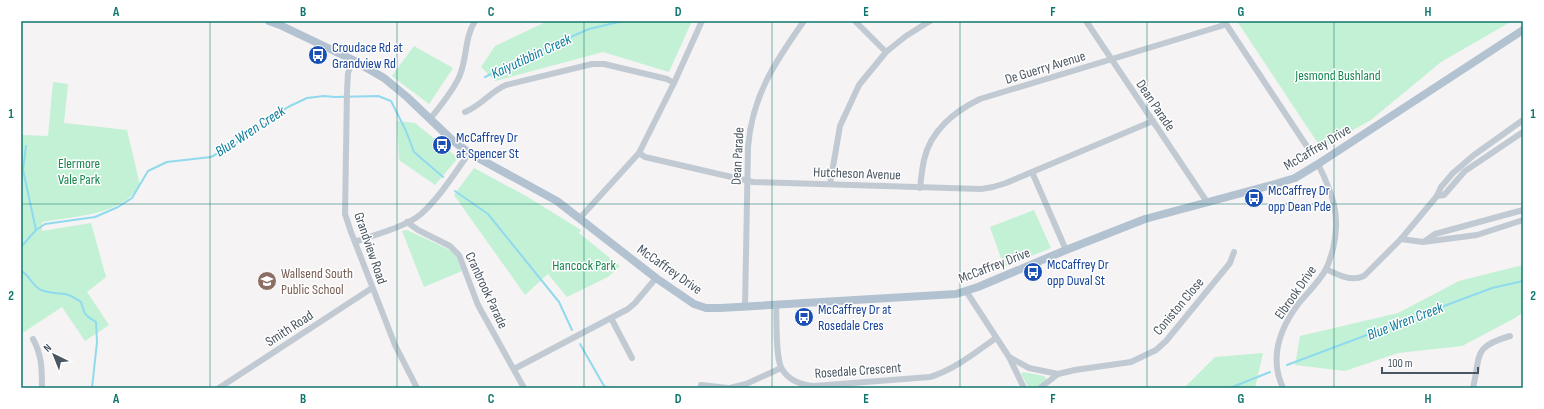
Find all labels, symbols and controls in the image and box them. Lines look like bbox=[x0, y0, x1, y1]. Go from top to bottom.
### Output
text: A bbox=[112, 4, 120, 20]
text: B bbox=[300, 4, 306, 20]
text: C bbox=[488, 4, 495, 20]
text: D bbox=[675, 4, 682, 20]
text: E bbox=[863, 4, 869, 20]
text: F bbox=[1050, 4, 1056, 20]
text: G bbox=[1238, 4, 1245, 20]
text: H bbox=[1425, 4, 1432, 20]
water label: Kaiyutibbin Creek bbox=[488, 29, 575, 83]
place label: Croudace Rd at Grandview Rd bbox=[332, 39, 403, 72]
bus stop icon: Croudace Rd at Grandview Rd bbox=[307, 44, 329, 66]
street label: De Guerry Avenue bbox=[1003, 47, 1087, 88]
park label: Jesmond Bushland bbox=[1294, 67, 1381, 84]
street label: Dean Parade bbox=[1132, 77, 1179, 134]
water label: Blue Wren Creek bbox=[212, 101, 289, 161]
text: 1 bbox=[8, 106, 14, 122]
text: 1 bbox=[1530, 106, 1536, 122]
street label: McCaffrey Drive bbox=[1281, 121, 1354, 174]
street label: Dean Parade bbox=[727, 127, 748, 185]
place label: McCaffrey Dr at Spencer St bbox=[456, 129, 519, 162]
bus stop icon: McCaffrey Dr at Spencer St bbox=[431, 134, 453, 156]
park label: Elermore Vale Park bbox=[58, 155, 101, 188]
street label: Hutcheson Avenue bbox=[813, 163, 901, 184]
place label: McCaffrey Dr opp Dean Pde bbox=[1268, 182, 1331, 215]
bus stop icon: McCaffrey Dr opp Dean Pde bbox=[1243, 187, 1265, 209]
street label: Grandview Road bbox=[350, 210, 391, 287]
street label: McCaffrey Drive bbox=[634, 241, 705, 298]
street label: McCaffrey Drive bbox=[956, 244, 1032, 287]
street label: Cranbrook Parade bbox=[461, 249, 512, 331]
place label: McCaffrey Dr opp Duval St bbox=[1047, 256, 1109, 289]
park label: Hancock Park bbox=[552, 257, 616, 274]
bus stop icon: McCaffrey Dr opp Duval St bbox=[1022, 261, 1044, 283]
street label: Elbrook Drive bbox=[1271, 262, 1320, 322]
place label: Wallsend South Public School bbox=[281, 265, 353, 298]
school or university icon: Wallsend South Public School bbox=[256, 270, 278, 292]
street label: Coniston Close bbox=[1149, 274, 1207, 339]
text: 2 bbox=[8, 288, 14, 304]
text: 2 bbox=[1530, 288, 1536, 304]
water label: Blue Wren Creek bbox=[1364, 298, 1446, 345]
place label: McCaffrey Dr at Rosedale Cres bbox=[818, 301, 892, 334]
bus stop icon: McCaffrey Dr at Rosedale Cres bbox=[793, 306, 815, 328]
street label: Smith Road bbox=[262, 307, 316, 350]
north arrow bbox=[34, 335, 74, 375]
text: N bbox=[41, 341, 54, 355]
scale bar bbox=[1382, 349, 1478, 375]
text: 100 m bbox=[1388, 356, 1413, 371]
street label: Rosedale Crescent bbox=[814, 359, 902, 382]
text: A bbox=[112, 391, 120, 407]
text: B bbox=[300, 391, 306, 407]
text: C bbox=[488, 391, 495, 407]
text: D bbox=[675, 391, 682, 407]
text: E bbox=[863, 391, 869, 407]
text: F bbox=[1050, 391, 1056, 407]
text: G bbox=[1238, 391, 1245, 407]
text: H bbox=[1425, 391, 1432, 407]

